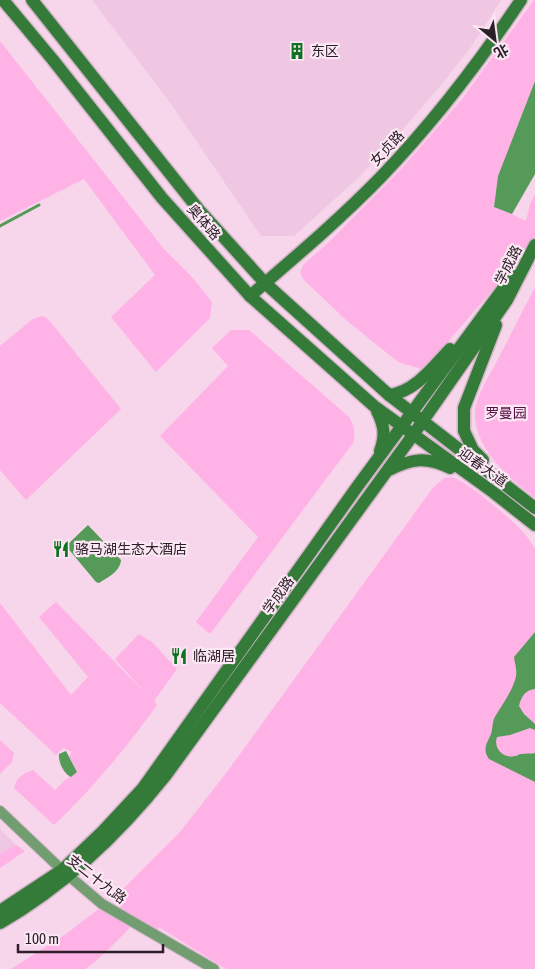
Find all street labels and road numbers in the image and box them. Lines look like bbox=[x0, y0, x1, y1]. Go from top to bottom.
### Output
street label: 女贞路 bbox=[367, 127, 407, 169]
street label: 奥体路 bbox=[184, 201, 224, 243]
street label: 学成路 bbox=[491, 243, 525, 287]
street label: 迎春大道 bbox=[455, 444, 511, 490]
street label: 学成路 bbox=[259, 573, 297, 617]
street label: 支二十九路 bbox=[64, 851, 130, 907]

